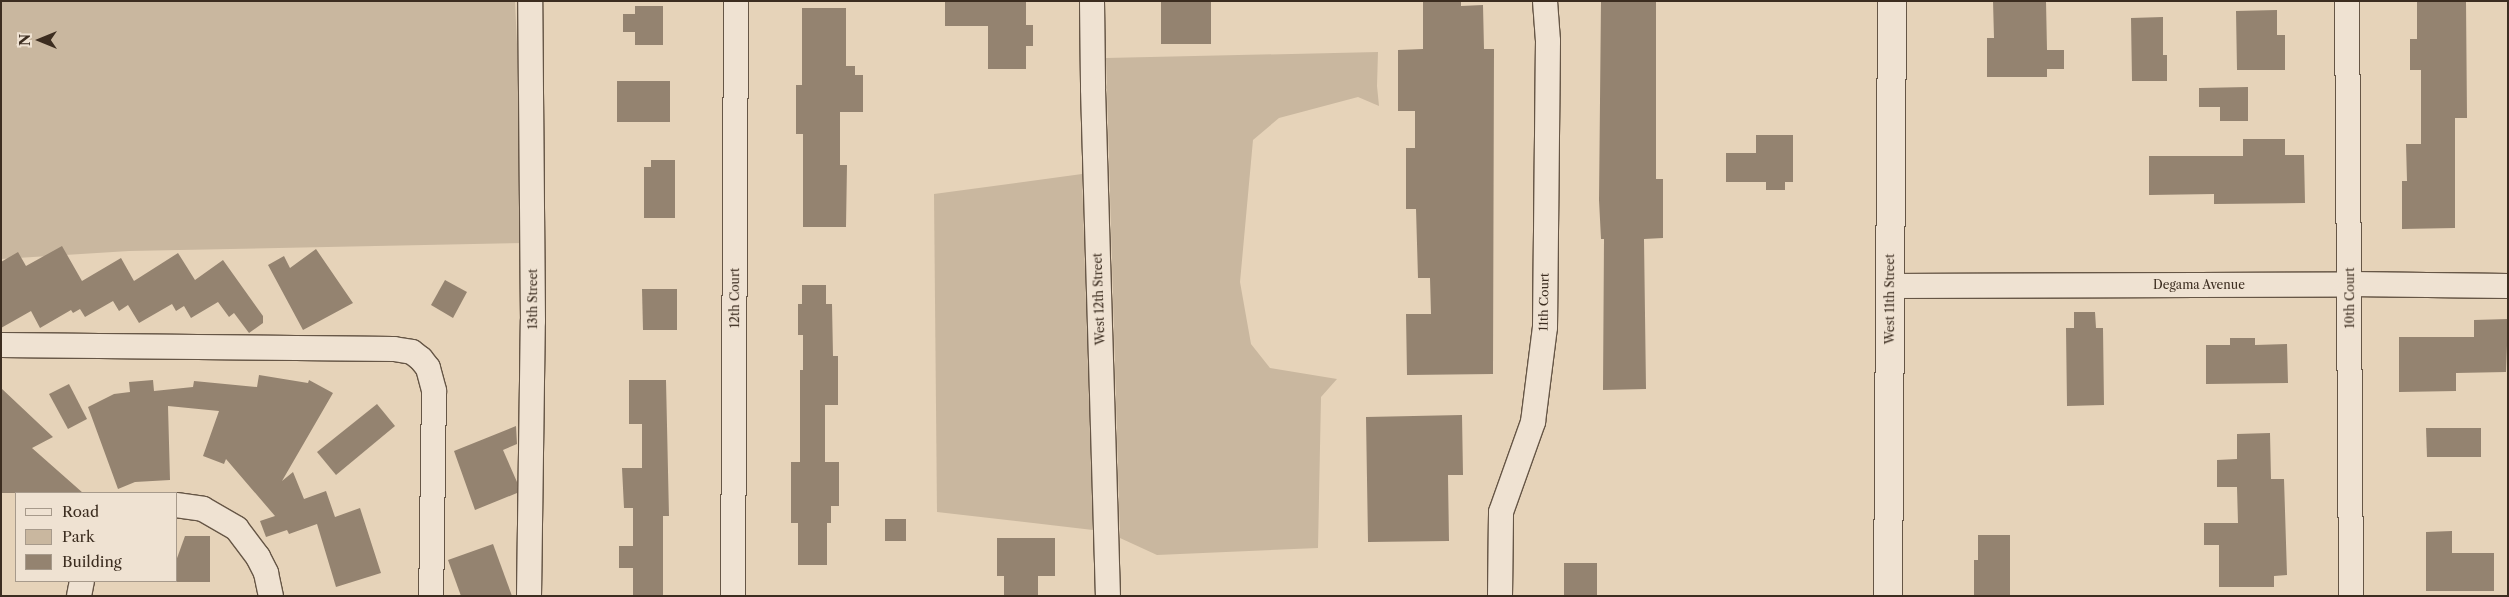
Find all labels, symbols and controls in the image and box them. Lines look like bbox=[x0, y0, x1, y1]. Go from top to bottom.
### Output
north arrow bbox=[15, 15, 65, 65]
text: N bbox=[16, 34, 34, 46]
street label: West 12th Street bbox=[1090, 253, 1108, 345]
street label: West 11th Street bbox=[1883, 254, 1897, 344]
street label: 12th Court bbox=[728, 268, 742, 328]
street label: 10th Court bbox=[2343, 268, 2357, 328]
street label: 13th Street bbox=[526, 269, 540, 329]
street label: 11th Court bbox=[1536, 273, 1552, 331]
street label: Degama Avenue bbox=[2153, 278, 2245, 292]
legend bbox=[15, 492, 178, 582]
text: Road bbox=[62, 502, 99, 521]
text: Park bbox=[62, 527, 95, 546]
text: Building bbox=[62, 552, 122, 571]

